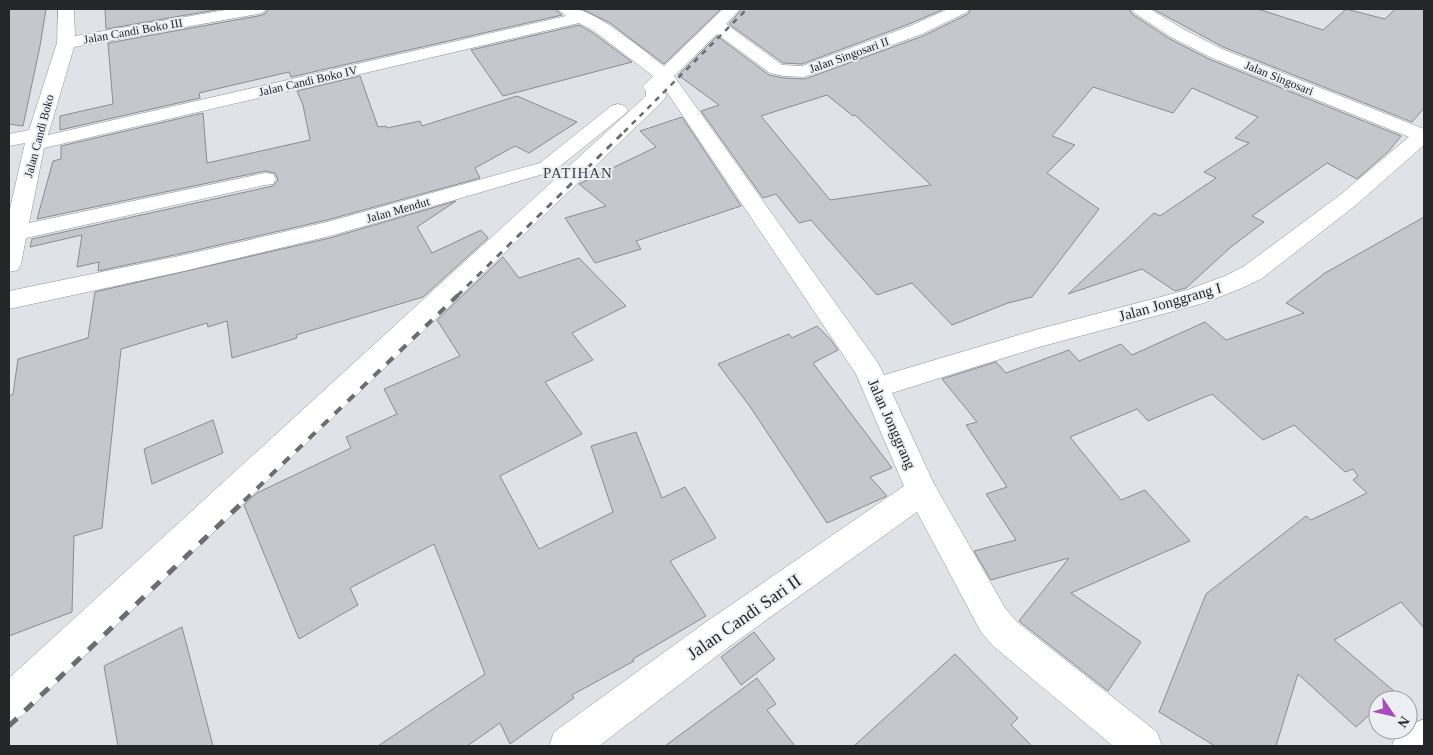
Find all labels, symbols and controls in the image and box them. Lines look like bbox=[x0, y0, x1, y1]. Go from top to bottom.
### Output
street label: Jalan Candi Boko III bbox=[82, 15, 184, 47]
street label: Jalan Singosari II bbox=[807, 34, 891, 76]
street label: Jalan Singosari bbox=[1243, 58, 1316, 98]
street label: Jalan Candi Boko IV bbox=[257, 63, 359, 99]
street label: Jalan Candi Boko bbox=[21, 93, 57, 179]
district label: PATIHAN bbox=[543, 165, 613, 181]
street label: Jalan Mendut bbox=[365, 194, 432, 226]
street label: Jalan Jonggrang I bbox=[1117, 280, 1223, 324]
street label: Jalan Jonggrang bbox=[865, 376, 919, 472]
street label: Jalan Candi Sari II bbox=[683, 570, 805, 664]
north arrow bbox=[1368, 690, 1418, 740]
text: N bbox=[1394, 714, 1412, 730]

